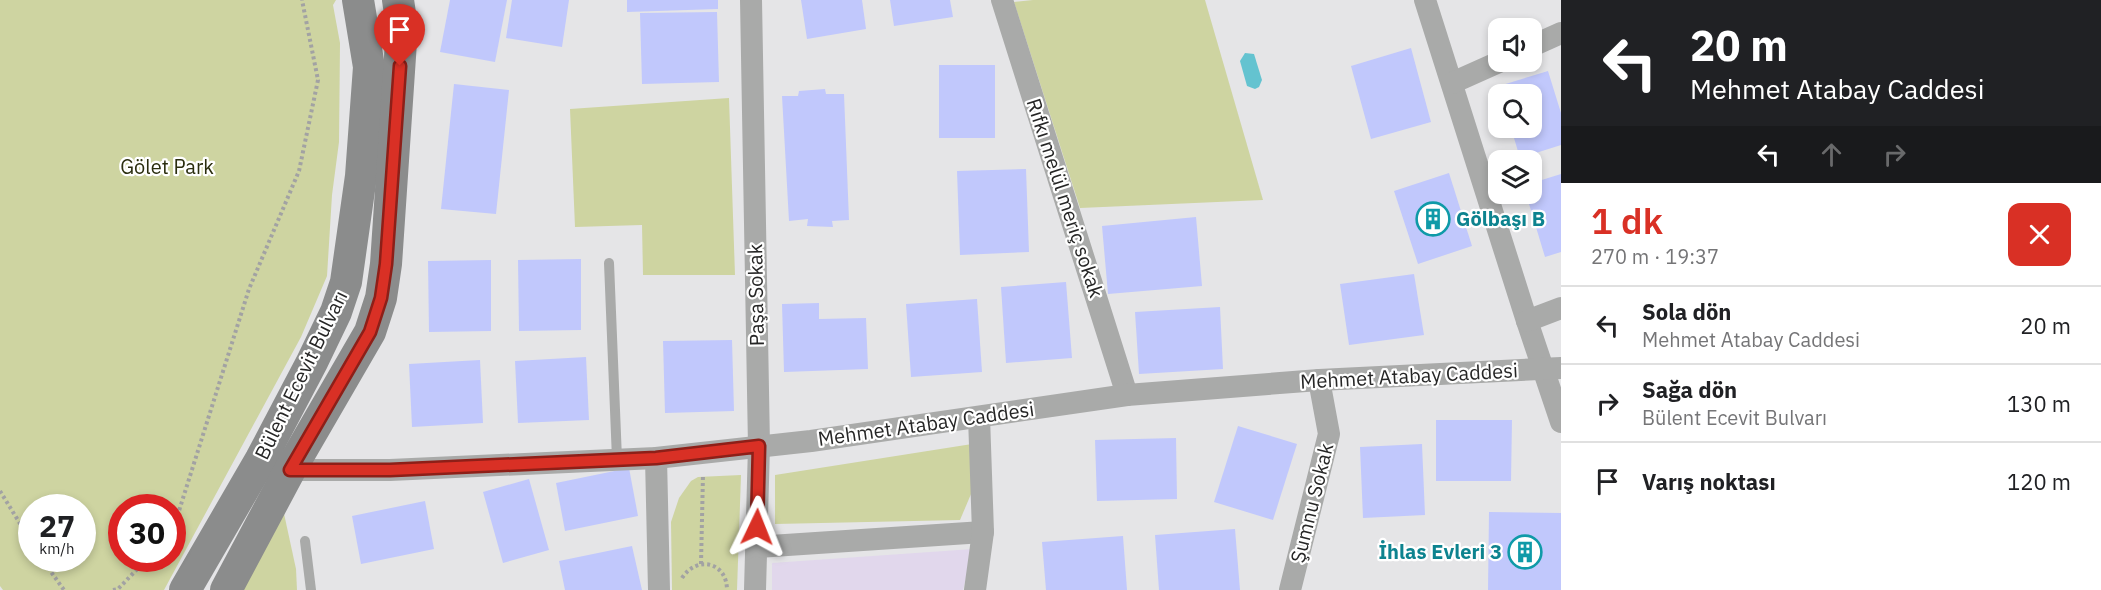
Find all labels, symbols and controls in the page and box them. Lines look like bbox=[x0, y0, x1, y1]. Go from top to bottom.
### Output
pin bbox=[374, 4, 425, 66]
icon: arrive bbox=[383, 13, 416, 46]
map controls bbox=[1488, 18, 1542, 204]
button: sound bbox=[1488, 18, 1542, 72]
text: 20 m bbox=[1690, 18, 1788, 73]
icon: left bbox=[1591, 24, 1669, 102]
text: Mehmet Atabay Caddesi bbox=[1690, 71, 1984, 106]
button: search bbox=[1488, 84, 1542, 138]
street label: Rıfkı melül meriç sokak bbox=[1020, 95, 1111, 301]
icon: left bbox=[1752, 138, 1785, 171]
icon: ahead bbox=[1815, 138, 1848, 171]
icon: right bbox=[1878, 138, 1911, 171]
button: layers bbox=[1488, 150, 1542, 204]
park label: Gölet Park bbox=[120, 153, 214, 180]
text: 1 dk bbox=[1591, 197, 1663, 244]
building icon: Gölbaşı B bbox=[1415, 201, 1451, 237]
button: close bbox=[2008, 203, 2071, 266]
place label: Gölbaşı B bbox=[1456, 205, 1545, 232]
street label: Paşa Sokak bbox=[741, 243, 770, 346]
text: 270 m · 19:37 bbox=[1591, 243, 1719, 270]
street label: Bülent Ecevit Bulvarı bbox=[248, 286, 353, 464]
text: Sola dön bbox=[1642, 297, 1731, 326]
icon: left bbox=[1591, 309, 1624, 342]
text: 20 m bbox=[2020, 311, 2071, 340]
text: Mehmet Atabay Caddesi bbox=[1642, 326, 1860, 353]
street label: Mehmet Atabay Caddesi bbox=[1299, 356, 1519, 395]
text: Sağa dön bbox=[1642, 375, 1737, 404]
icon: right bbox=[1591, 387, 1624, 420]
text: 130 m bbox=[2007, 389, 2071, 418]
street label: Mehmet Atabay Caddesi bbox=[816, 395, 1036, 452]
text: Bülent Ecevit Bulvarı bbox=[1642, 404, 1827, 431]
street label: Şumnu Sokak bbox=[1284, 440, 1340, 566]
icon: arrive bbox=[1591, 465, 1624, 498]
text: Varış noktası bbox=[1642, 467, 1776, 496]
text: 120 m bbox=[2007, 467, 2071, 496]
speed limit sign: 30 bbox=[108, 494, 186, 572]
position arrow bbox=[725, 495, 789, 559]
text: 27 bbox=[39, 506, 75, 545]
building icon: İhlas Evleri 3 bbox=[1507, 534, 1543, 570]
place label: İhlas Evleri 3 bbox=[1378, 538, 1502, 565]
text: km/h bbox=[39, 539, 75, 558]

